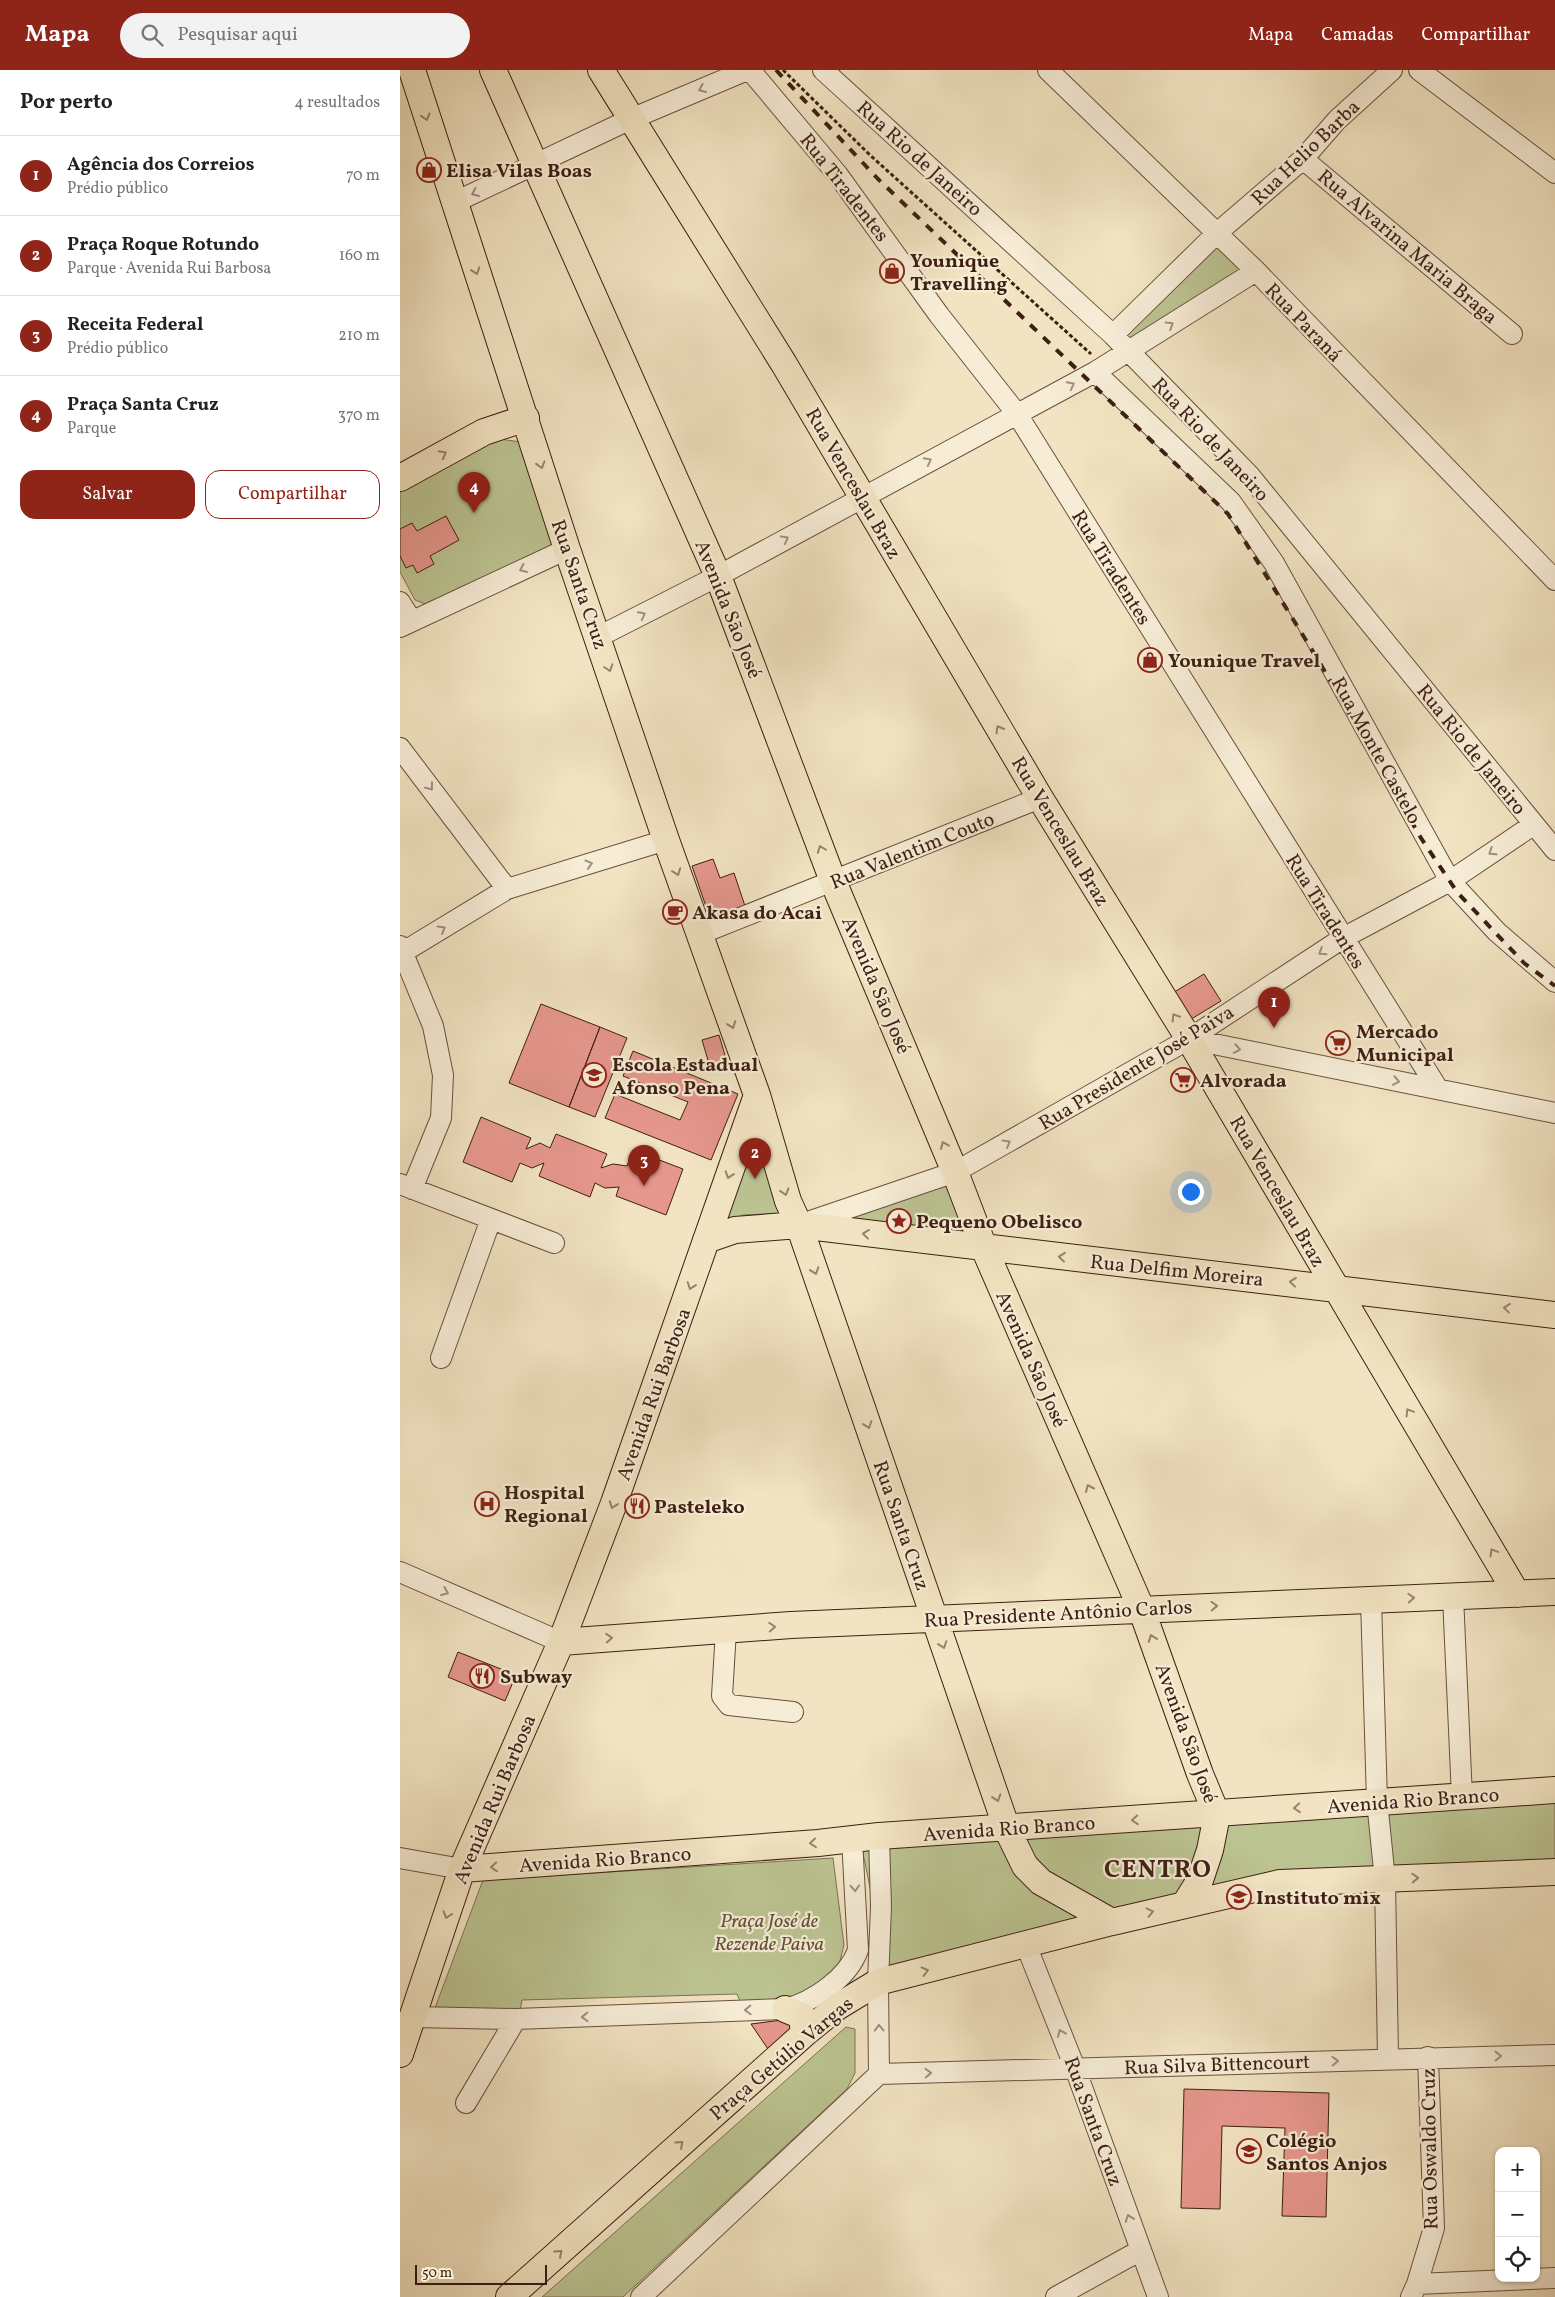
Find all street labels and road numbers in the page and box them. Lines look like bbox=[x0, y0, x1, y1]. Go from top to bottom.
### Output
street label: Rua Helio Barba bbox=[1246, 94, 1367, 213]
street label: Rua Rio de Janeiro bbox=[849, 95, 988, 224]
street label: Rua Tiradentes bbox=[792, 128, 895, 248]
street label: Rua Alvarina Maria Braga bbox=[1310, 164, 1503, 331]
street label: Rua Paraná bbox=[1257, 277, 1348, 369]
street label: Rua Rio de Janeiro bbox=[1144, 372, 1275, 509]
street label: Rua Venceslau Braz bbox=[797, 403, 907, 565]
street label: Rua Tiradentes bbox=[1064, 505, 1157, 631]
street label: Rua Santa Cruz bbox=[543, 516, 613, 653]
street label: Avenida São José bbox=[687, 536, 768, 683]
street label: Rua Monte Castelo bbox=[1323, 672, 1427, 830]
street label: Rua Rio de Janeiro bbox=[1409, 679, 1532, 822]
street label: Rua Venceslau Braz bbox=[1003, 752, 1115, 912]
street label: Rua Valentim Couto bbox=[826, 806, 999, 898]
street label: Rua Tiradentes bbox=[1278, 849, 1371, 975]
street label: Avenida São José bbox=[834, 913, 917, 1059]
street label: Rua Presidente José Paiva bbox=[1034, 999, 1240, 1138]
street label: Rua Venceslau Braz bbox=[1221, 1111, 1331, 1273]
street label: Rua Delfim Moreira bbox=[1089, 1249, 1265, 1295]
street label: Avenida São José bbox=[988, 1287, 1073, 1433]
street label: Avenida Rui Barbosa bbox=[611, 1304, 699, 1485]
street label: Rua Santa Cruz bbox=[865, 1457, 935, 1594]
street label: Rua Presidente Antônio Carlos bbox=[923, 1594, 1193, 1636]
street label: Avenida São José bbox=[1147, 1660, 1223, 1807]
street label: Avenida Rui Barbosa bbox=[447, 1711, 544, 1889]
street label: Avenida Rio Branco bbox=[1326, 1782, 1500, 1822]
street label: Avenida Rio Branco bbox=[922, 1810, 1096, 1850]
street label: Avenida Rio Branco bbox=[518, 1841, 692, 1881]
street label: Praça Getúlio Vargas bbox=[704, 1991, 860, 2128]
street label: Rua Silva Bittencourt bbox=[1123, 2049, 1311, 2083]
street label: Rua Santa Cruz bbox=[1056, 2053, 1128, 2190]
street label: Rua Oswaldo Cruz bbox=[1416, 2068, 1446, 2230]

